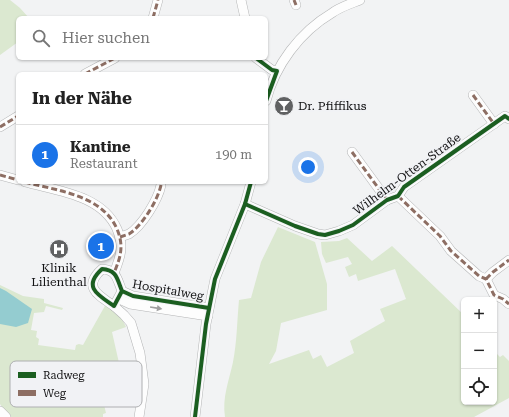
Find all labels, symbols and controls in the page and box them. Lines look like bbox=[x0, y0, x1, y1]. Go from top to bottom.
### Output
search box bbox=[16, 16, 268, 60]
icon: search bbox=[30, 27, 52, 49]
text: Hier suchen bbox=[62, 29, 150, 47]
text: In der Nähe bbox=[32, 88, 132, 108]
bar icon: Dr. Pfiffikus bbox=[273, 95, 295, 117]
place label: Dr. Pfiffikus bbox=[298, 99, 367, 113]
street label: Wilhelm-Otten-Straße bbox=[351, 130, 464, 218]
text: Kantine bbox=[70, 138, 131, 156]
text: 1 bbox=[41, 147, 49, 162]
text: 190 m bbox=[215, 147, 252, 162]
text: Restaurant bbox=[70, 156, 138, 171]
your location bbox=[298, 157, 318, 177]
pin: 1 bbox=[88, 231, 114, 261]
hospital icon: Klinik Lilienthal bbox=[48, 238, 70, 260]
place label: Klinik Lilienthal bbox=[31, 261, 87, 289]
street label: Hospitalweg bbox=[131, 277, 205, 303]
map controls bbox=[461, 297, 497, 405]
button: + bbox=[461, 297, 497, 333]
one-way arrow bbox=[150, 305, 163, 311]
button: − bbox=[461, 333, 497, 369]
legend bbox=[10, 361, 142, 407]
text: Radweg bbox=[43, 369, 85, 382]
button: locate bbox=[461, 369, 497, 405]
text: Weg bbox=[43, 387, 67, 400]

